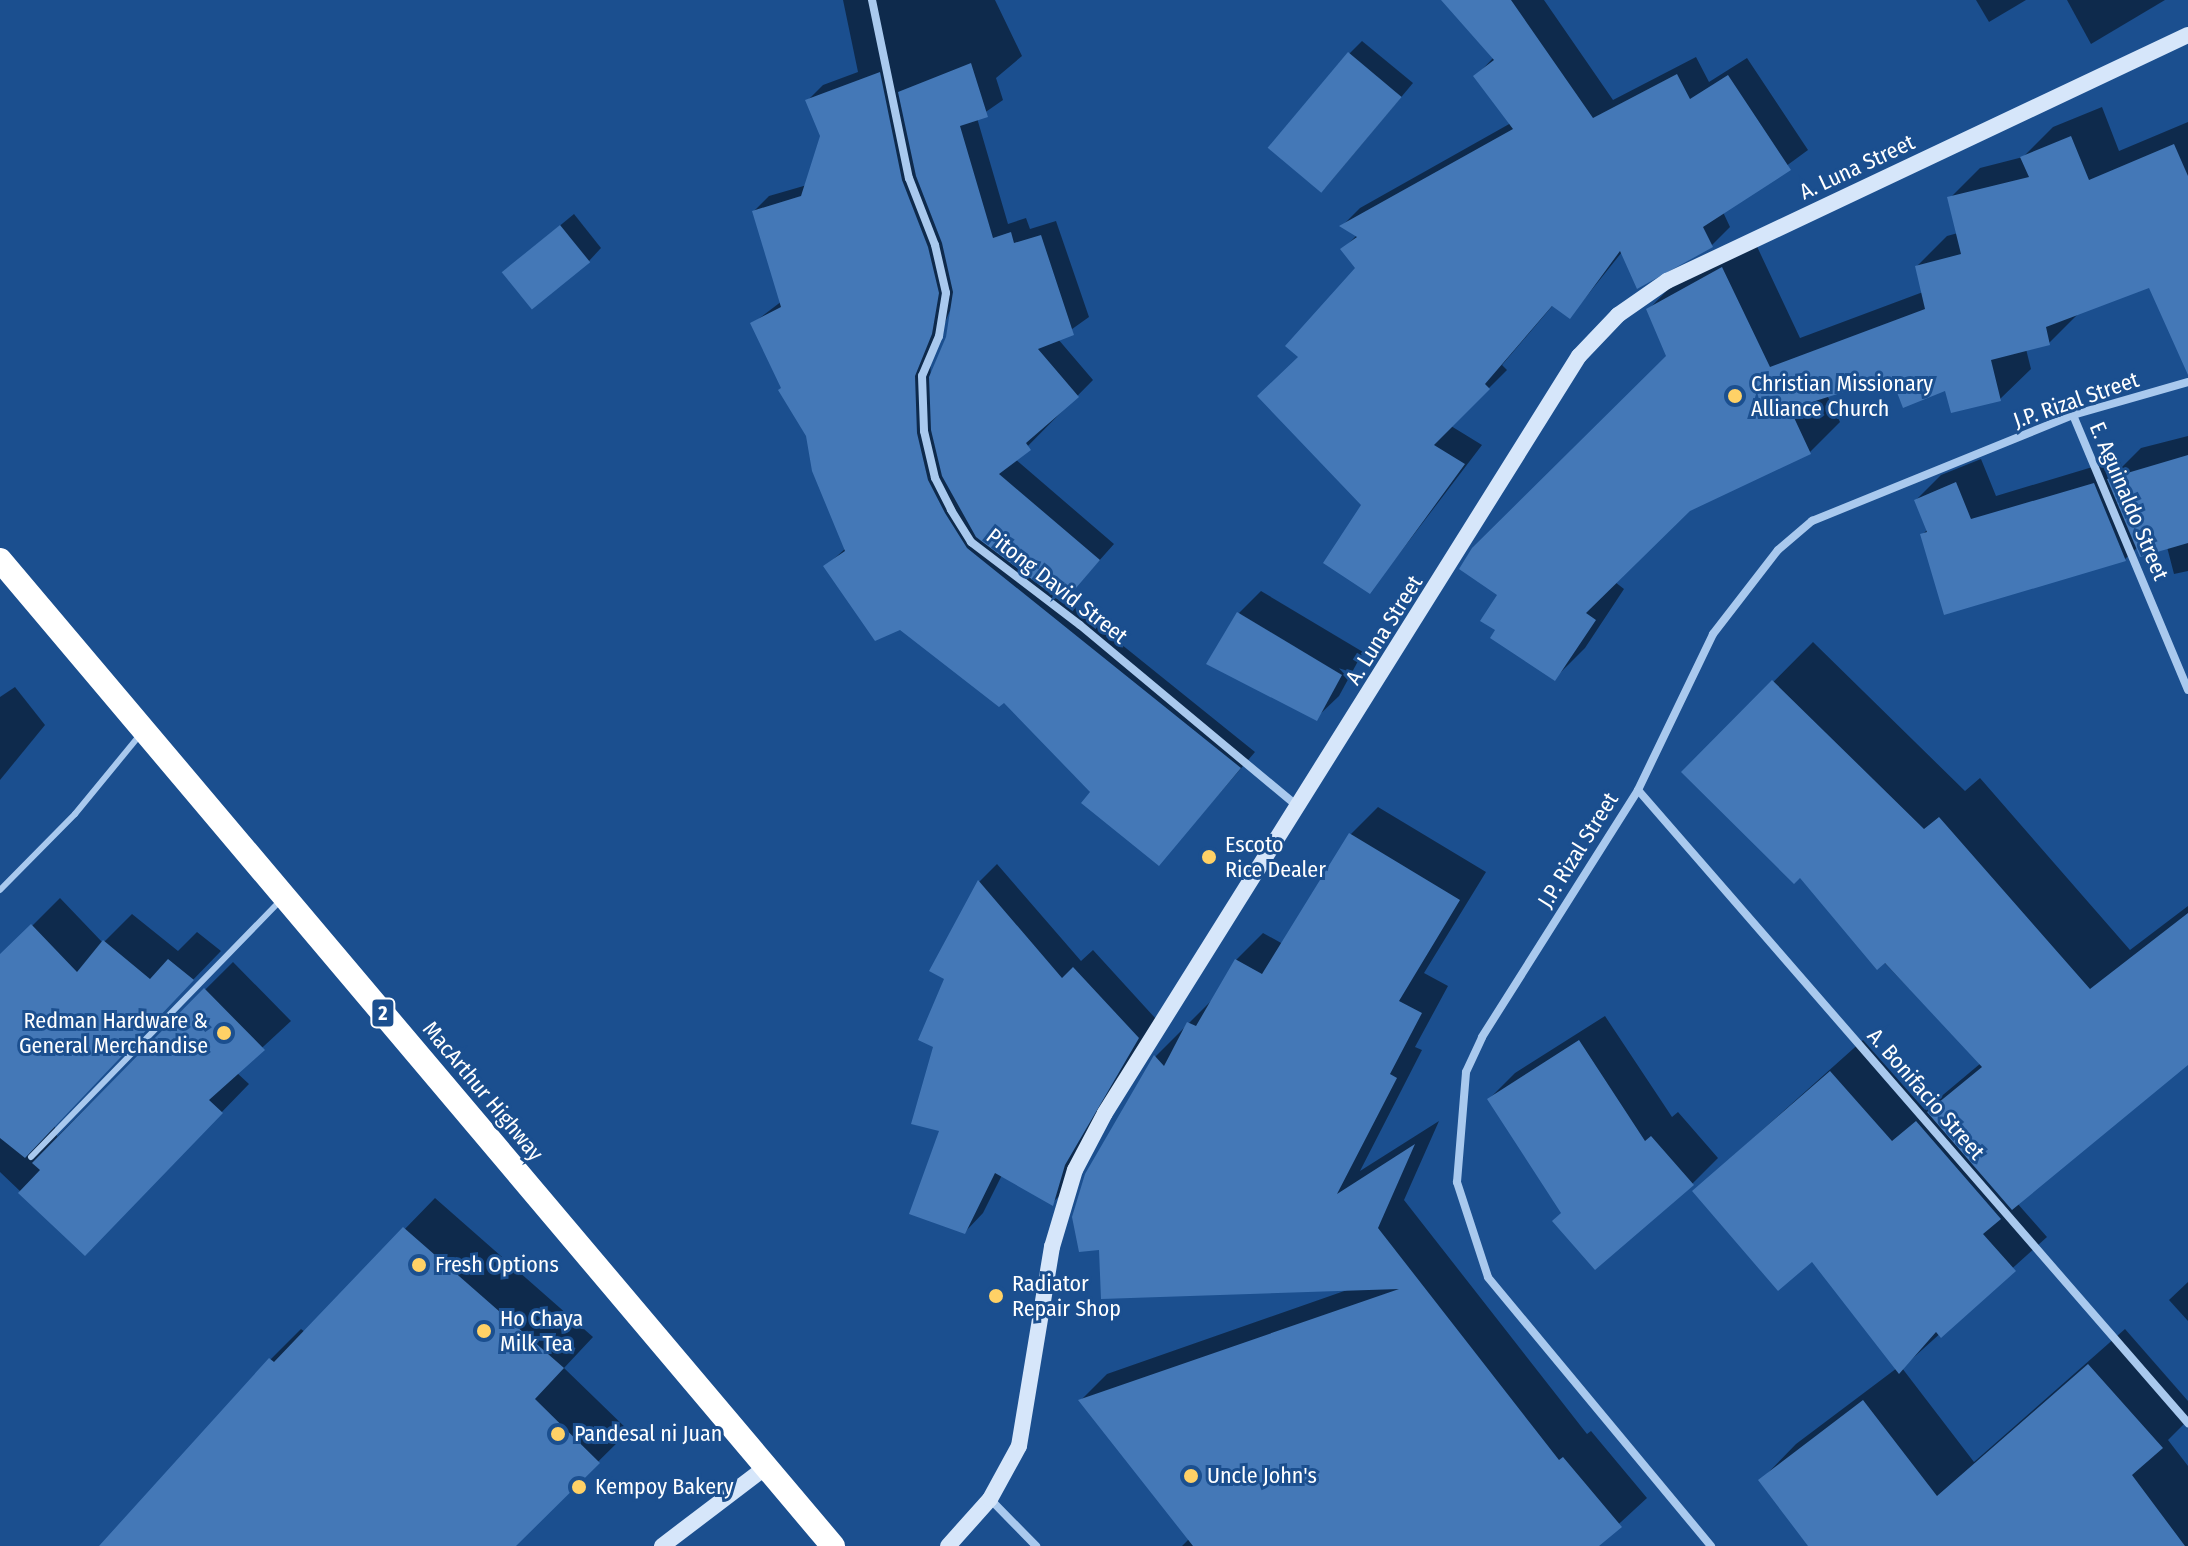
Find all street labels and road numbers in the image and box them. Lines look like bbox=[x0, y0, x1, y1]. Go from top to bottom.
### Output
street label: A. Luna Street bbox=[1795, 129, 1919, 205]
street label: J.P. Rizal Street bbox=[2010, 366, 2142, 434]
street label: E. Aguinaldo Street bbox=[2084, 418, 2174, 584]
street label: Pitong David Street bbox=[981, 523, 1133, 649]
street label: A. Luna Street bbox=[1340, 570, 1428, 690]
street label: J.P. Rizal Street bbox=[1532, 787, 1624, 913]
road number: 2 bbox=[369, 997, 397, 1029]
street label: MacArthur Highway bbox=[417, 1016, 549, 1166]
street label: A. Bonifacio Street bbox=[1862, 1023, 1990, 1165]

